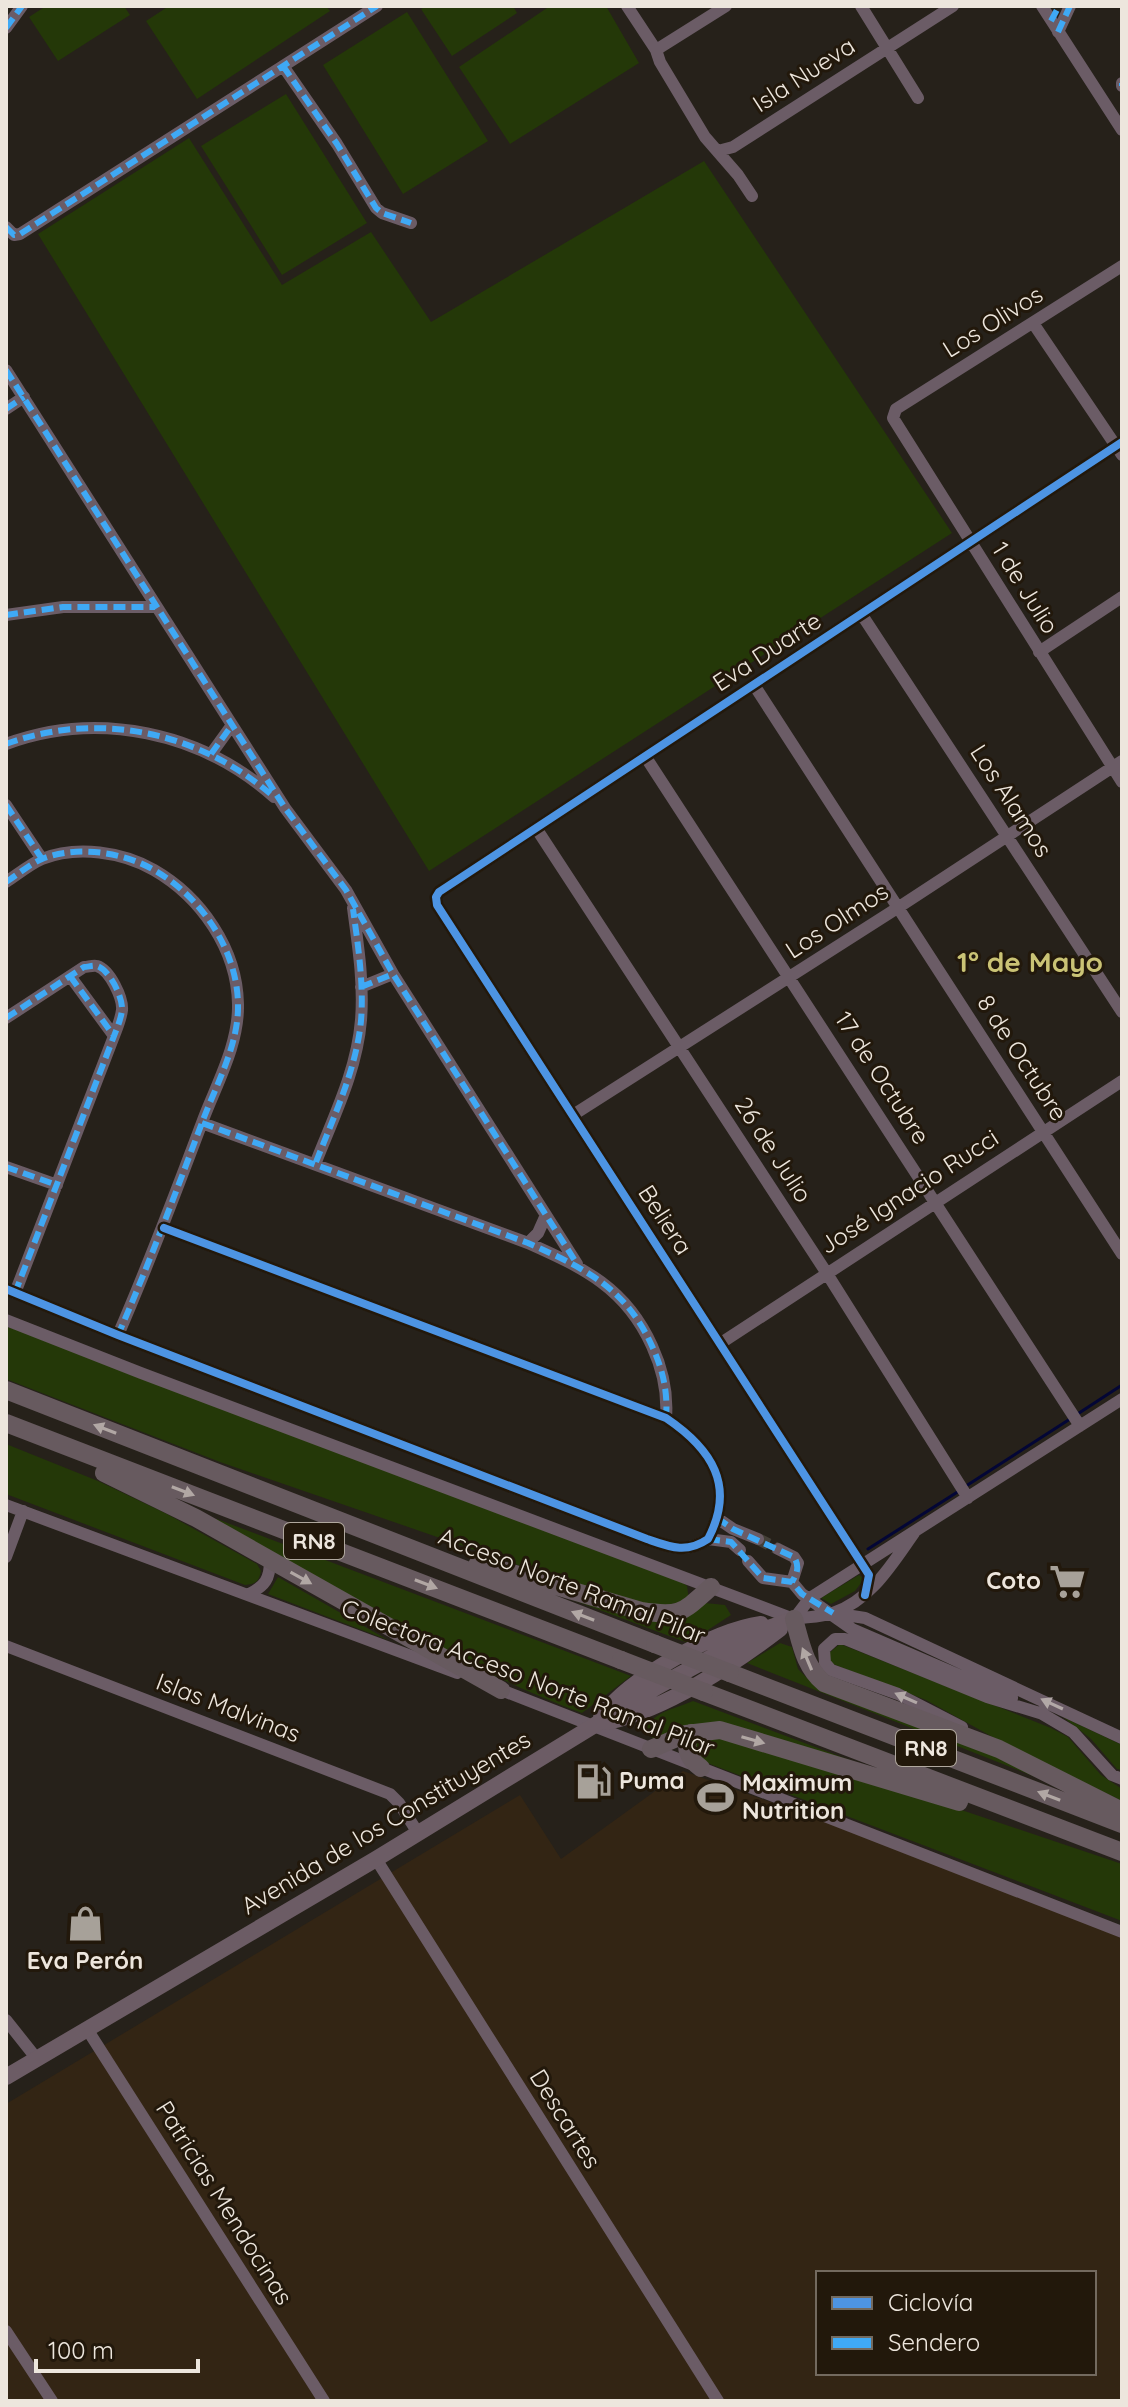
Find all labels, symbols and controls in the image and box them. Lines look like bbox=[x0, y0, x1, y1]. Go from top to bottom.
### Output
street label: Isla Nueva bbox=[747, 30, 860, 118]
street label: Los Olivos bbox=[937, 279, 1048, 364]
street label: 1 de Julio bbox=[986, 536, 1066, 639]
street label: Eva Duarte bbox=[707, 605, 826, 697]
street label: Los Alamos bbox=[964, 738, 1059, 862]
street label: Los Olmos bbox=[779, 876, 894, 965]
district label: 1° de Mayo bbox=[957, 944, 1103, 979]
street label: 8 de Octubre bbox=[971, 989, 1075, 1126]
street label: 17 de Octubre bbox=[829, 1006, 937, 1149]
street label: 26 de Julio bbox=[729, 1091, 819, 1208]
street label: José Ignacio Rucci bbox=[813, 1122, 1003, 1260]
street label: Beliera bbox=[632, 1179, 699, 1260]
one-way arrow bbox=[93, 1422, 117, 1435]
one-way arrow bbox=[171, 1485, 195, 1498]
street label: Acceso Norte Ramal Pilar bbox=[435, 1520, 710, 1650]
road number: RN8 bbox=[284, 1523, 344, 1559]
supermarket icon: Coto bbox=[1048, 1562, 1086, 1600]
place label: Coto bbox=[986, 1565, 1041, 1595]
one-way arrow bbox=[290, 1570, 312, 1584]
one-way arrow bbox=[414, 1578, 438, 1591]
street label: Colectora Acceso Norte Ramal Pilar bbox=[337, 1592, 719, 1762]
one-way arrow bbox=[571, 1609, 595, 1622]
one-way arrow bbox=[800, 1647, 813, 1670]
street label: Islas Malvinas bbox=[152, 1666, 305, 1748]
one-way arrow bbox=[894, 1691, 918, 1705]
one-way arrow bbox=[1040, 1697, 1064, 1711]
street label: Avenida de los Constituyentes bbox=[235, 1724, 536, 1921]
road number: RN8 bbox=[896, 1730, 956, 1766]
one-way arrow bbox=[741, 1734, 765, 1747]
fuel station icon: Puma bbox=[574, 1762, 612, 1800]
place label: Puma bbox=[619, 1765, 685, 1795]
place label: Maximum Nutrition bbox=[742, 1767, 852, 1825]
sports icon: Maximum Nutrition bbox=[697, 1778, 735, 1816]
one-way arrow bbox=[1037, 1789, 1061, 1802]
shop icon: Eva Perón bbox=[66, 1905, 104, 1943]
place label: Eva Perón bbox=[27, 1945, 143, 1975]
street label: Descartes bbox=[524, 2063, 608, 2174]
street label: Patricias Mendocinas bbox=[150, 2095, 300, 2310]
legend bbox=[816, 2271, 1096, 2375]
text: Ciclovía bbox=[888, 2287, 973, 2317]
scale bar bbox=[36, 2323, 198, 2373]
text: Sendero bbox=[888, 2327, 980, 2357]
text: 100 m bbox=[48, 2335, 114, 2365]

